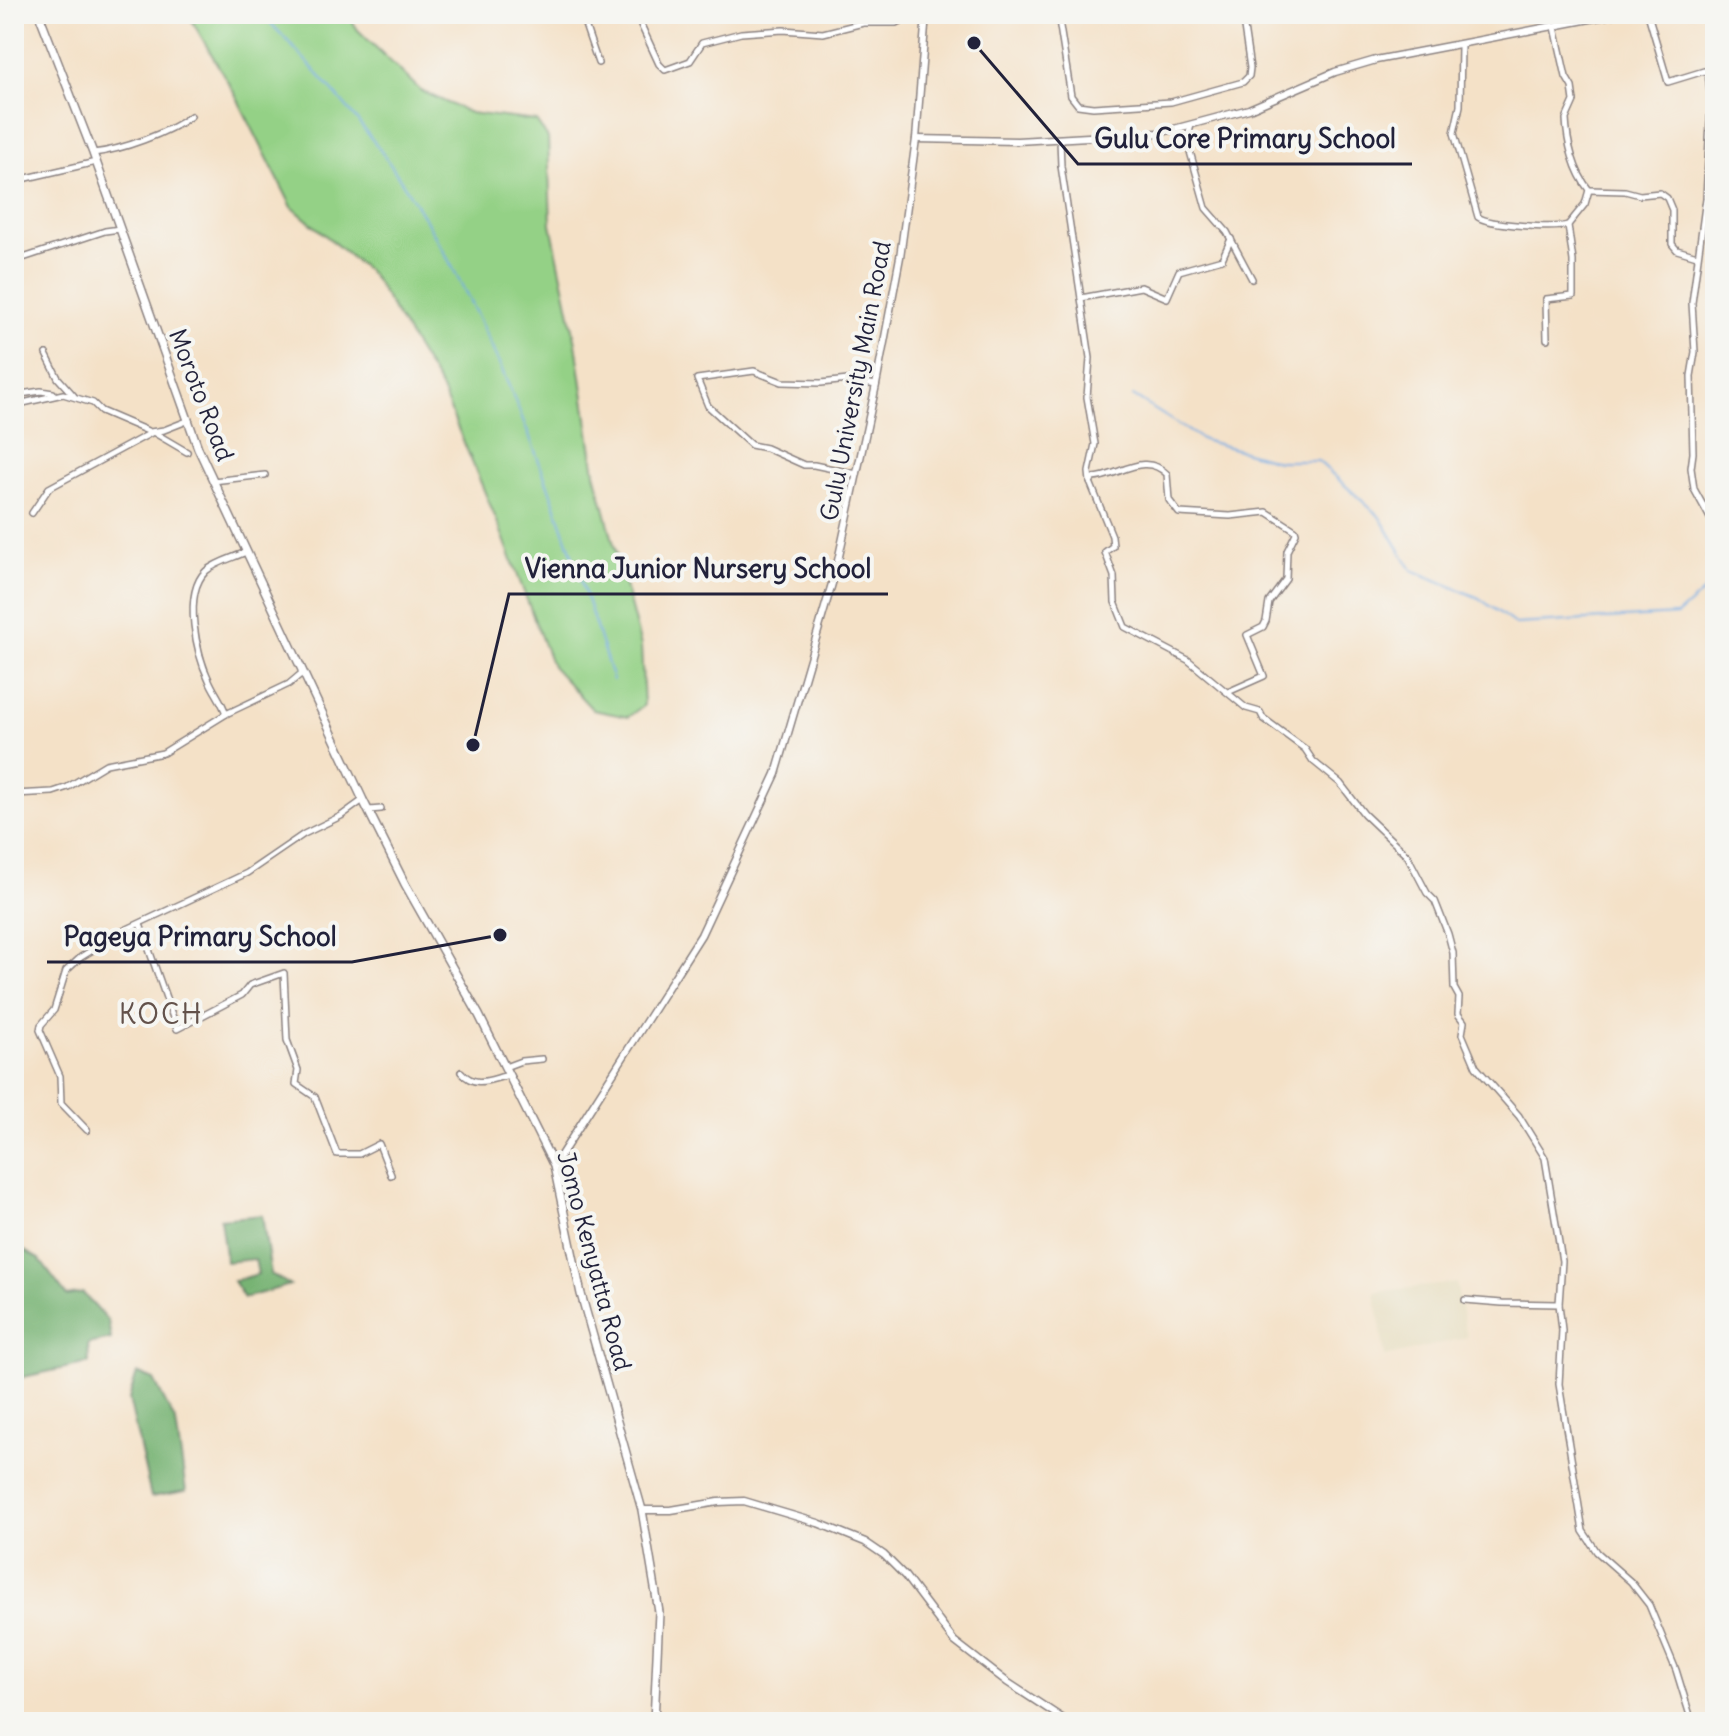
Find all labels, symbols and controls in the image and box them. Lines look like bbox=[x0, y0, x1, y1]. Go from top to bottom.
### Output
callout: Gulu Core Primary School bbox=[1078, 114, 1412, 164]
text: Gulu Core Primary School bbox=[1094, 122, 1396, 155]
street label: Gulu University Main Road bbox=[813, 238, 897, 523]
street label: Moroto Road bbox=[163, 324, 241, 465]
callout: Vienna Junior Nursery School bbox=[509, 544, 888, 594]
text: Vienna Junior Nursery School bbox=[525, 552, 871, 585]
callout: Pageya Primary School bbox=[47, 912, 352, 962]
text: Pageya Primary School bbox=[63, 920, 337, 953]
district label: KOCH bbox=[119, 996, 203, 1032]
street label: Jomo Kenyatta Road bbox=[551, 1148, 639, 1374]

